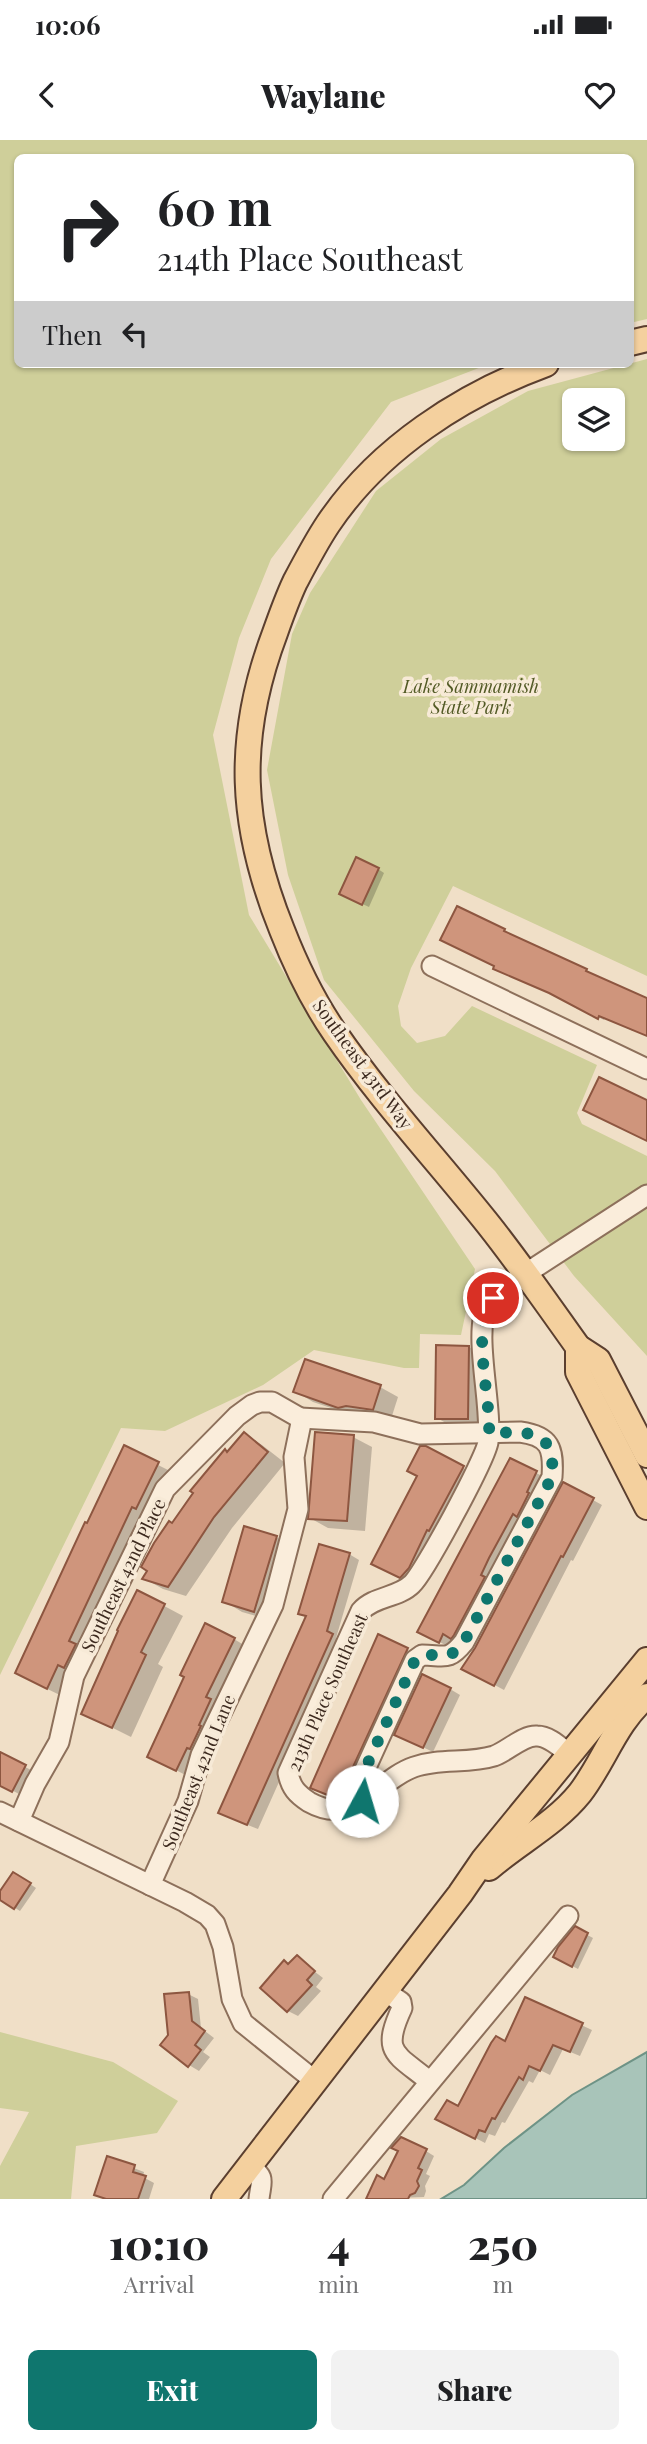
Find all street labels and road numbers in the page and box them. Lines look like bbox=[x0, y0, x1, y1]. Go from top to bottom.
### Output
street label: Southeast 43rd Way bbox=[308, 994, 418, 1134]
street label: Southeast 42nd Place bbox=[75, 1494, 171, 1656]
street label: 213th Place Southeast bbox=[281, 1609, 373, 1775]
street label: Southeast 42nd Lane bbox=[156, 1691, 240, 1853]

